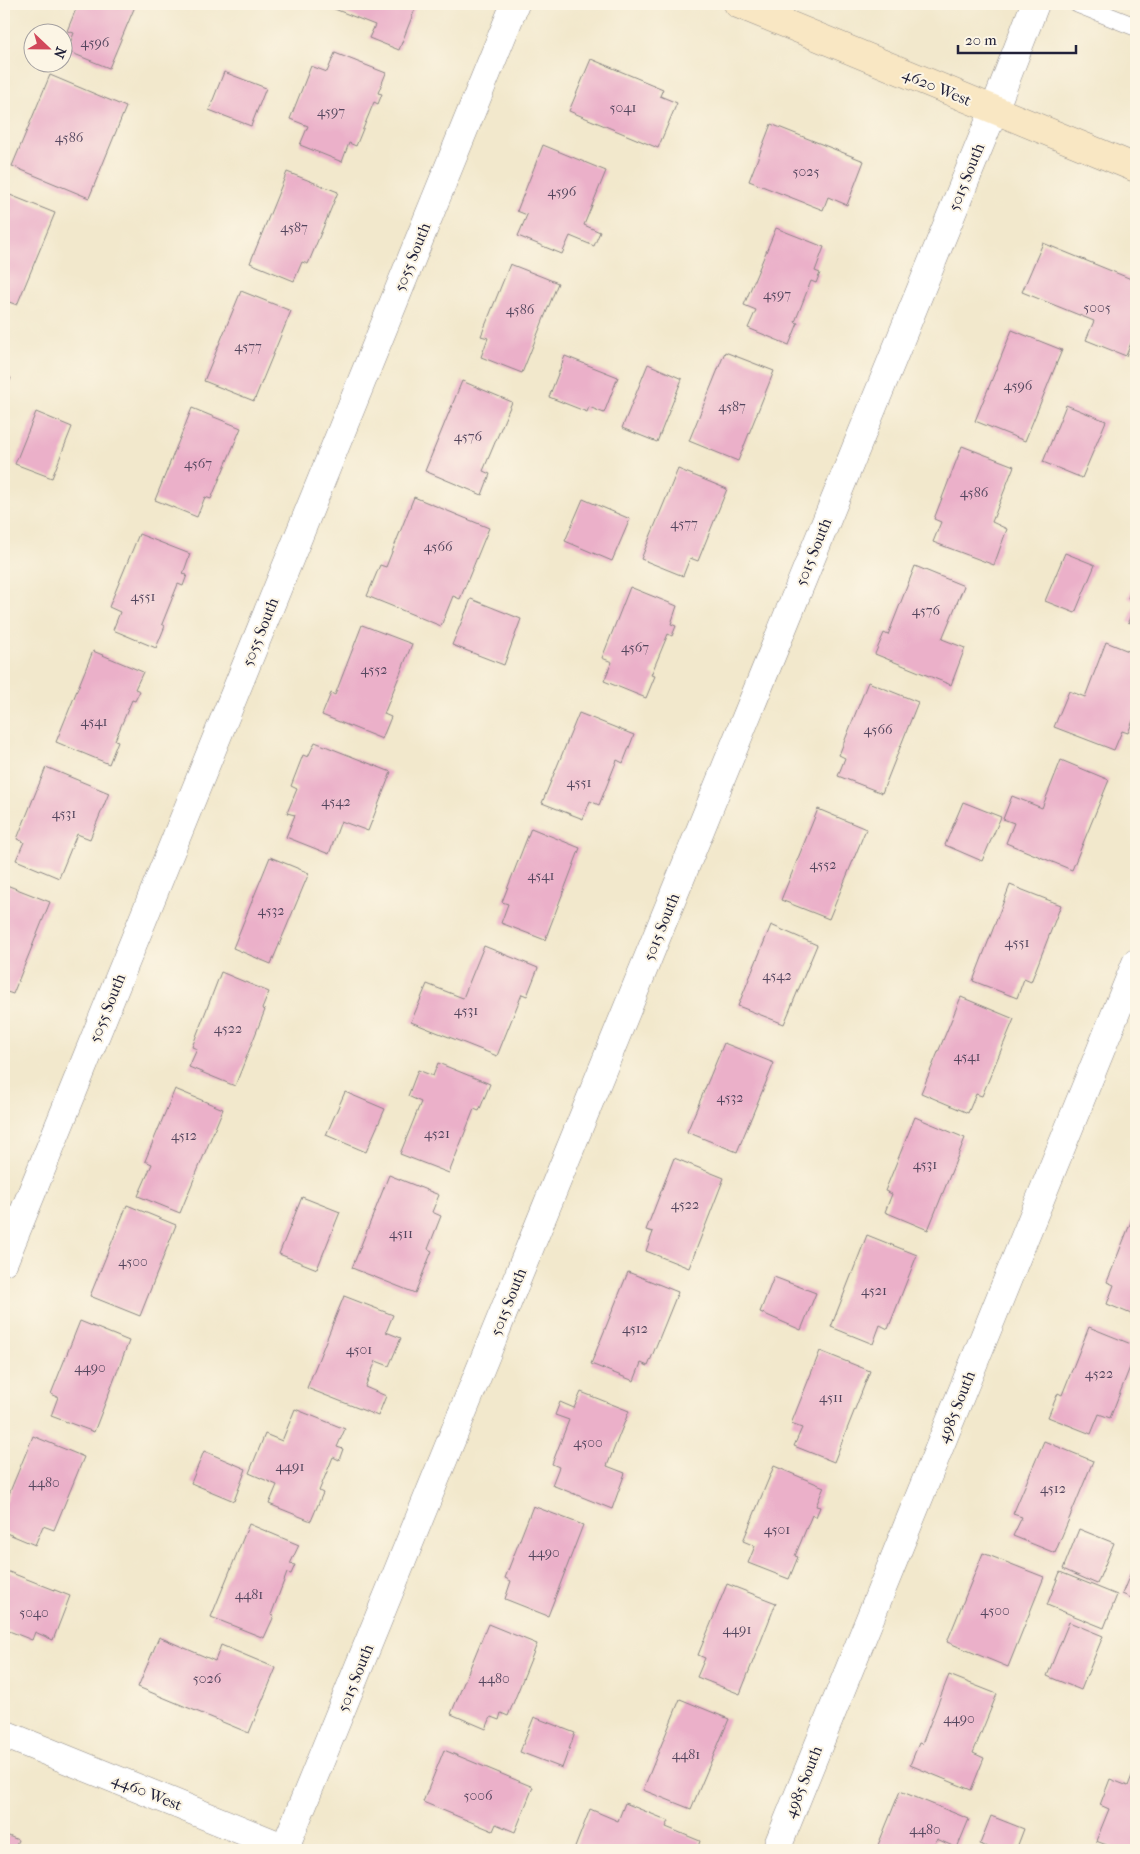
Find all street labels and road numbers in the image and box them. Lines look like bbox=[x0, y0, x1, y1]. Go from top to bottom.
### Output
street label: 4620 West bbox=[900, 64, 974, 110]
street label: 5015 South bbox=[944, 140, 988, 214]
street label: 5055 South bbox=[390, 220, 434, 294]
street label: 5015 South bbox=[791, 515, 835, 589]
street label: 5055 South bbox=[238, 595, 282, 669]
street label: 5015 South bbox=[639, 890, 683, 964]
street label: 5055 South bbox=[85, 971, 129, 1045]
street label: 5015 South bbox=[486, 1265, 530, 1339]
street label: 4985 South bbox=[933, 1368, 979, 1446]
street label: 5015 South bbox=[333, 1641, 377, 1715]
street label: 4985 South bbox=[780, 1743, 826, 1821]
street label: 4460 West bbox=[109, 1769, 185, 1815]

